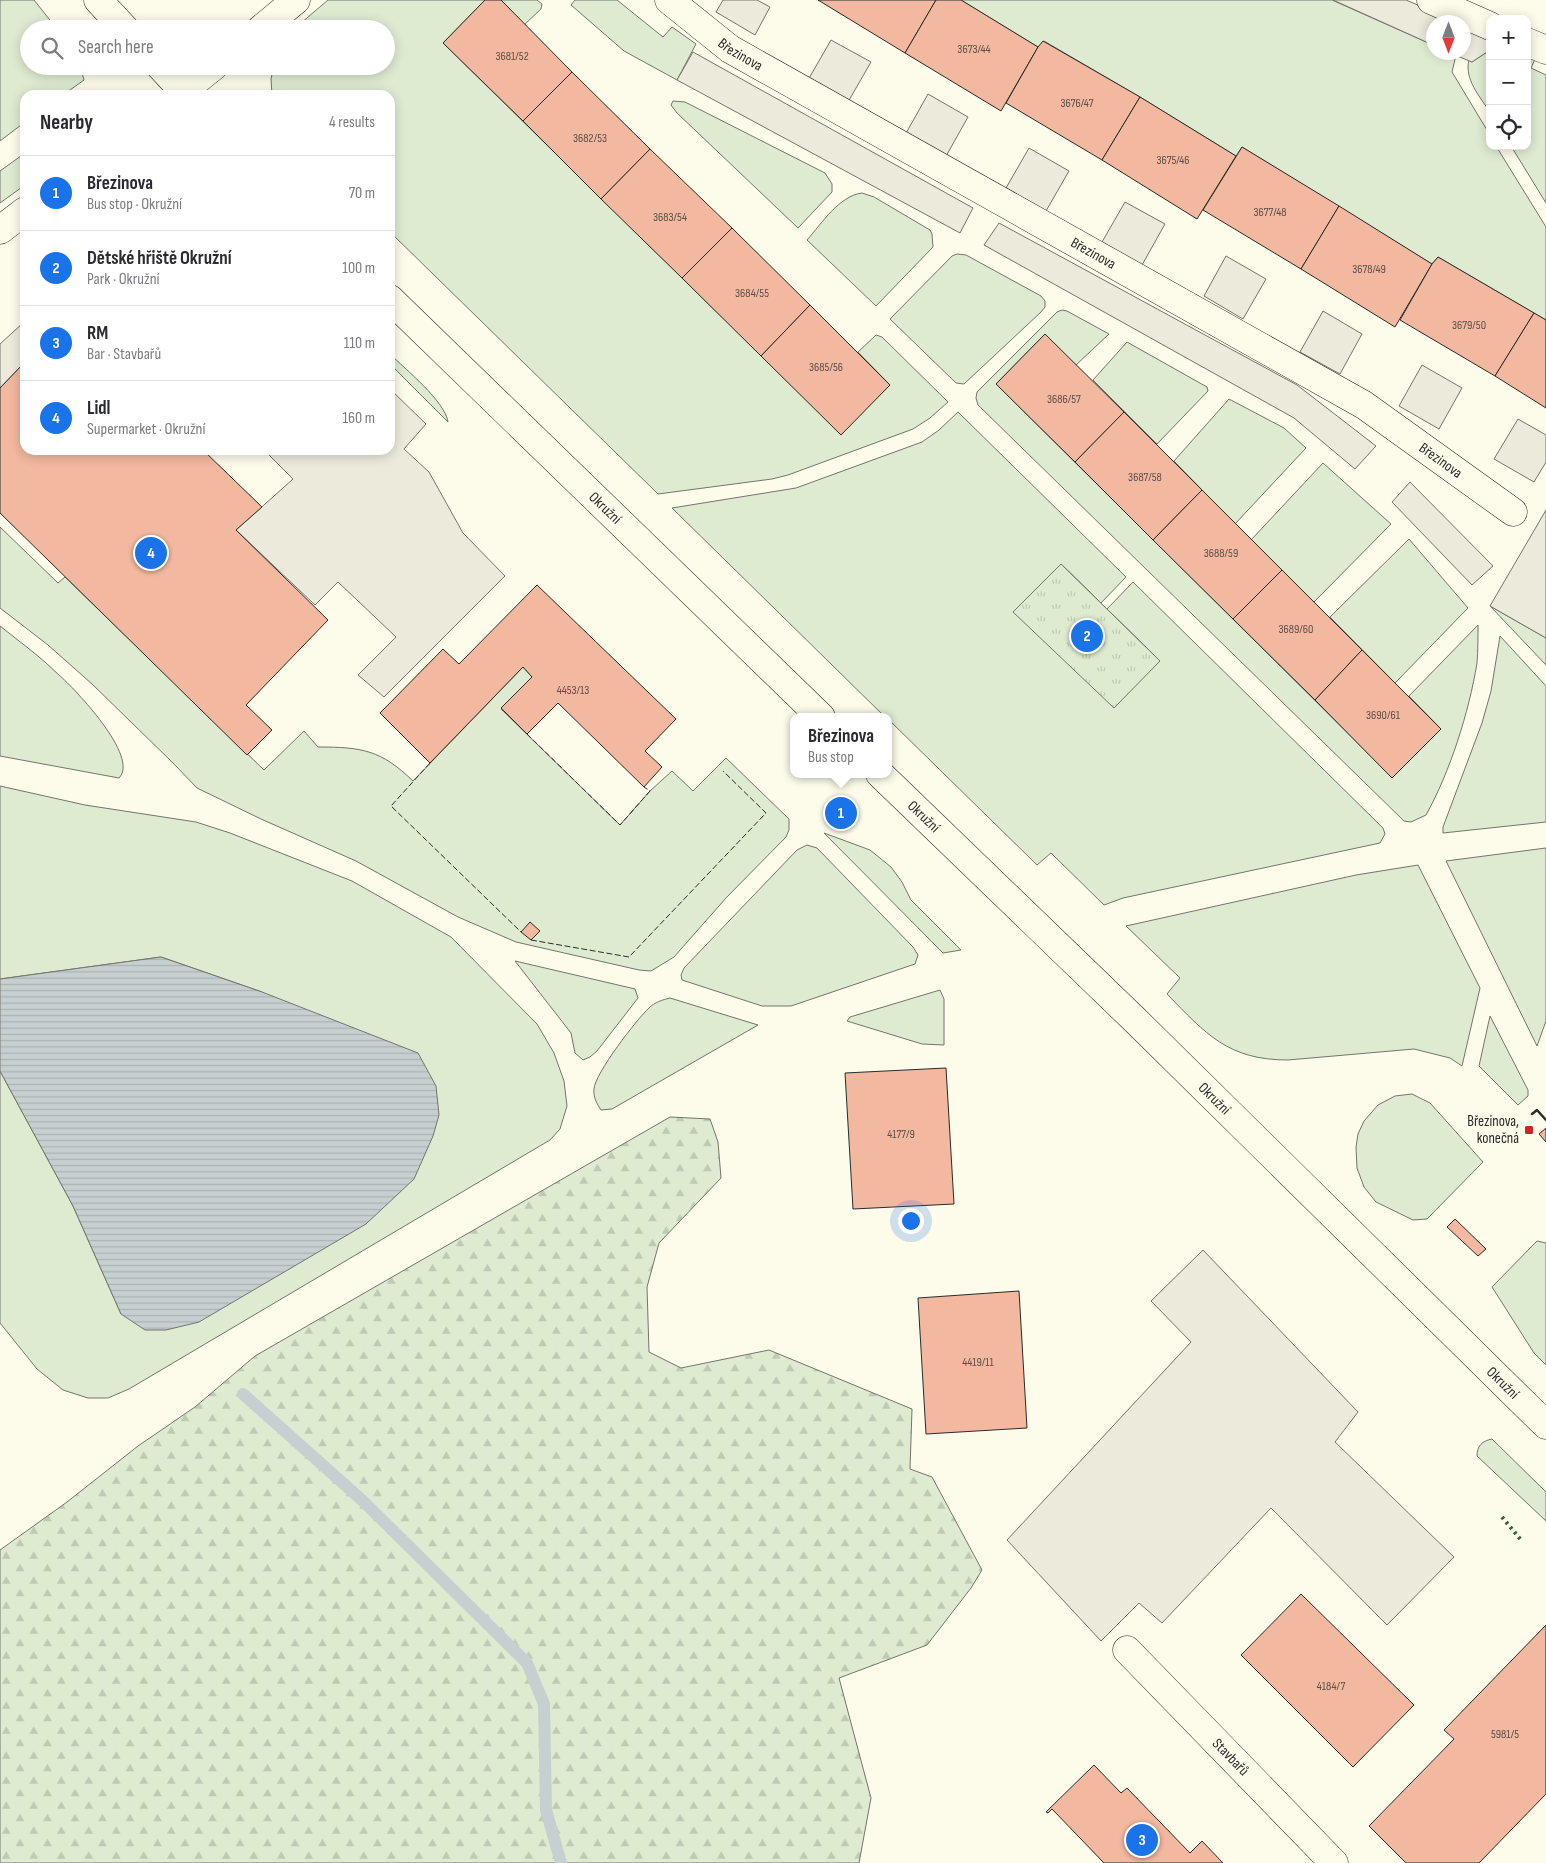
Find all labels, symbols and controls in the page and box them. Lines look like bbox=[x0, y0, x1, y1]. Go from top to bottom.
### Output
north arrow bbox=[1426, 15, 1471, 60]
map controls bbox=[1486, 15, 1531, 150]
button: + bbox=[1486, 15, 1531, 60]
search box bbox=[20, 20, 395, 75]
icon: search bbox=[38, 34, 66, 62]
street label: Březinova bbox=[714, 34, 766, 76]
text: Search here bbox=[78, 36, 154, 59]
house number: 3673/44 bbox=[957, 42, 991, 57]
house number: 3681/52 bbox=[495, 49, 529, 64]
button: − bbox=[1486, 60, 1531, 105]
house number: 3676/47 bbox=[1060, 96, 1094, 111]
button: locate bbox=[1486, 105, 1531, 150]
text: Nearby bbox=[40, 110, 93, 135]
text: 4 results bbox=[329, 113, 375, 132]
house number: 3682/53 bbox=[573, 131, 607, 146]
house number: 3675/46 bbox=[1156, 153, 1190, 168]
text: Březinova bbox=[87, 172, 153, 195]
text: 1 bbox=[53, 184, 59, 203]
text: 70 m bbox=[349, 184, 375, 203]
text: Bus stop · Okružní bbox=[87, 195, 182, 214]
house number: 3677/48 bbox=[1253, 205, 1287, 220]
house number: 3683/54 bbox=[653, 210, 687, 225]
street label: Březinova bbox=[1067, 233, 1119, 274]
text: Dětské hřiště Okružní bbox=[87, 247, 232, 270]
text: 2 bbox=[52, 259, 60, 278]
text: 100 m bbox=[342, 259, 375, 278]
house number: 3678/49 bbox=[1352, 262, 1386, 277]
text: Park · Okružní bbox=[87, 270, 160, 289]
house number: 3684/55 bbox=[735, 286, 769, 301]
house number: 3679/50 bbox=[1452, 318, 1486, 333]
text: RM bbox=[87, 322, 108, 345]
text: 3 bbox=[52, 334, 60, 353]
text: 110 m bbox=[344, 334, 375, 353]
text: Bar · Stavbařů bbox=[87, 345, 161, 364]
house number: 3685/56 bbox=[809, 360, 843, 375]
house number: 3686/57 bbox=[1047, 392, 1081, 407]
text: Lidl bbox=[87, 397, 110, 420]
text: 4 bbox=[52, 409, 60, 428]
text: 160 m bbox=[342, 409, 375, 428]
text: Supermarket · Okružní bbox=[87, 420, 205, 439]
street label: Březinova bbox=[1415, 439, 1466, 483]
house number: 3687/58 bbox=[1128, 470, 1162, 485]
street label: Okružní bbox=[585, 488, 626, 529]
pin: 4 bbox=[135, 534, 167, 572]
house number: 3688/59 bbox=[1204, 546, 1238, 561]
pin: 2 bbox=[1071, 617, 1103, 655]
house number: 3689/60 bbox=[1279, 622, 1313, 637]
house number: 4453/13 bbox=[557, 683, 589, 698]
house number: 3690/61 bbox=[1366, 708, 1401, 723]
popup bbox=[790, 713, 892, 778]
text: Březinova bbox=[808, 725, 874, 748]
text: Bus stop bbox=[808, 748, 854, 767]
pin: 1 bbox=[825, 794, 857, 832]
street label: Okružní bbox=[903, 797, 944, 837]
street label: Okružní bbox=[1194, 1079, 1235, 1119]
place label: Březinova, konečná bbox=[1467, 1112, 1519, 1148]
marker: Březinova, konečná bbox=[1523, 1124, 1535, 1136]
house number: 4177/9 bbox=[887, 1127, 915, 1142]
your location bbox=[898, 1208, 924, 1234]
house number: 4419/11 bbox=[962, 1355, 995, 1370]
street label: Okružní bbox=[1482, 1363, 1523, 1403]
house number: 4184/7 bbox=[1317, 1679, 1345, 1694]
house number: 5981/5 bbox=[1491, 1727, 1519, 1742]
street label: Stavbařů bbox=[1208, 1734, 1253, 1780]
pin: 3 bbox=[1126, 1821, 1158, 1859]

